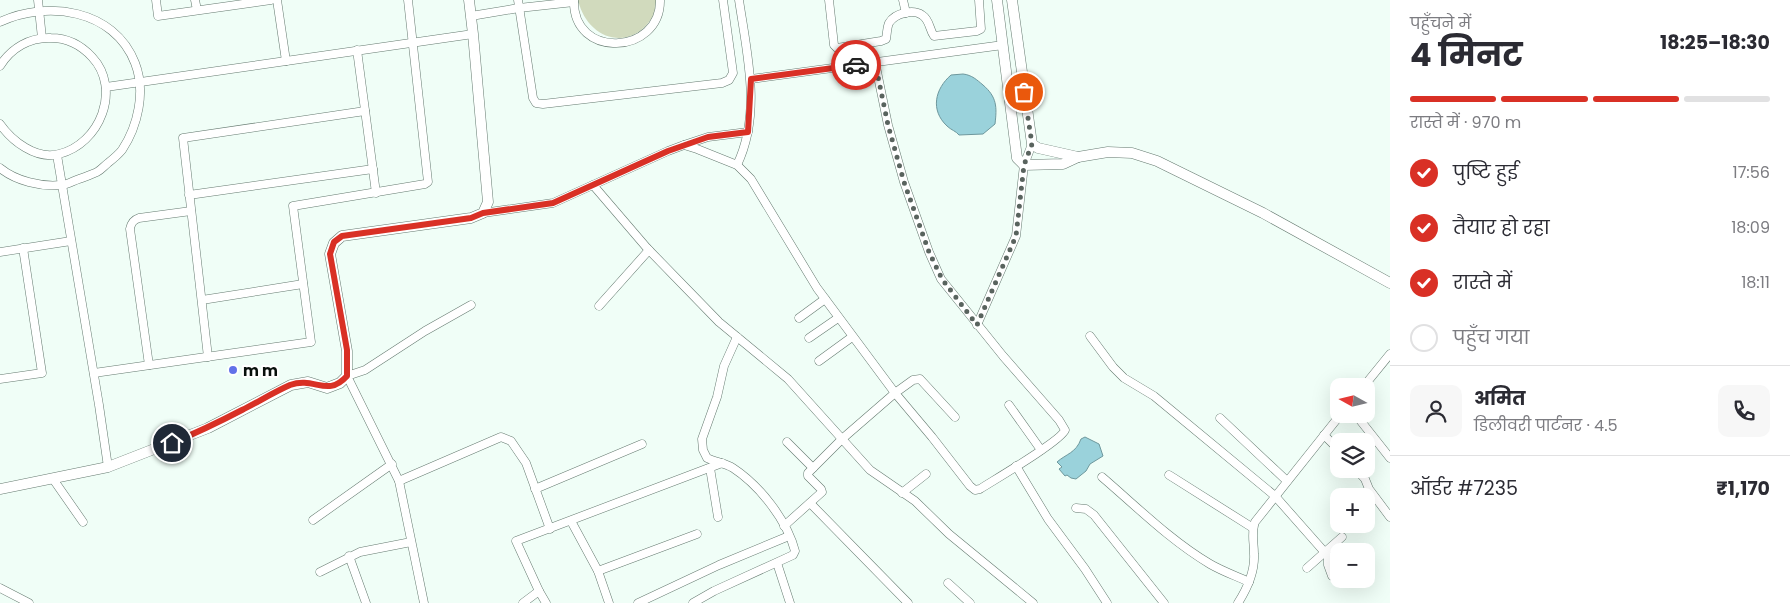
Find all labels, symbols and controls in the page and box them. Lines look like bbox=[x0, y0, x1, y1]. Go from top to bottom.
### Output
text: पहुँचने में bbox=[1410, 12, 1471, 35]
text: 18:25–18:30 bbox=[1660, 29, 1770, 56]
text: 4 मिनट bbox=[1410, 32, 1523, 77]
courier bbox=[831, 40, 881, 90]
icon: car bbox=[842, 51, 870, 79]
pin bbox=[1003, 71, 1045, 113]
icon: bag bbox=[1010, 78, 1038, 106]
text: रास्ते में · 970 m bbox=[1410, 111, 1521, 134]
icon: check bbox=[1410, 159, 1438, 187]
text: पुष्टि हुई bbox=[1453, 159, 1518, 186]
text: 17:56 bbox=[1733, 161, 1770, 184]
icon: check bbox=[1410, 214, 1438, 242]
text: तैयार हो रहा bbox=[1453, 214, 1550, 241]
text: 18:09 bbox=[1731, 216, 1770, 239]
icon: check bbox=[1410, 269, 1438, 297]
text: रास्ते में bbox=[1453, 269, 1512, 296]
text: 18:11 bbox=[1741, 271, 1770, 294]
text: पहुँच गया bbox=[1453, 324, 1529, 351]
place label: m m bbox=[243, 360, 278, 381]
marker: m m bbox=[227, 364, 239, 376]
north arrow bbox=[1330, 378, 1375, 422]
map controls bbox=[1330, 378, 1375, 588]
button: person bbox=[1410, 385, 1462, 437]
text: अमित bbox=[1474, 385, 1525, 412]
button: phone bbox=[1718, 385, 1770, 437]
text: डिलीवरी पार्टनर · 4.5 bbox=[1474, 414, 1618, 437]
pin bbox=[151, 422, 193, 464]
icon: home bbox=[158, 429, 186, 457]
button: layers bbox=[1330, 433, 1375, 478]
text: ऑर्डर #7235 bbox=[1410, 475, 1518, 502]
text: ₹1,170 bbox=[1716, 475, 1770, 502]
button: + bbox=[1330, 488, 1375, 533]
button: − bbox=[1330, 543, 1375, 588]

